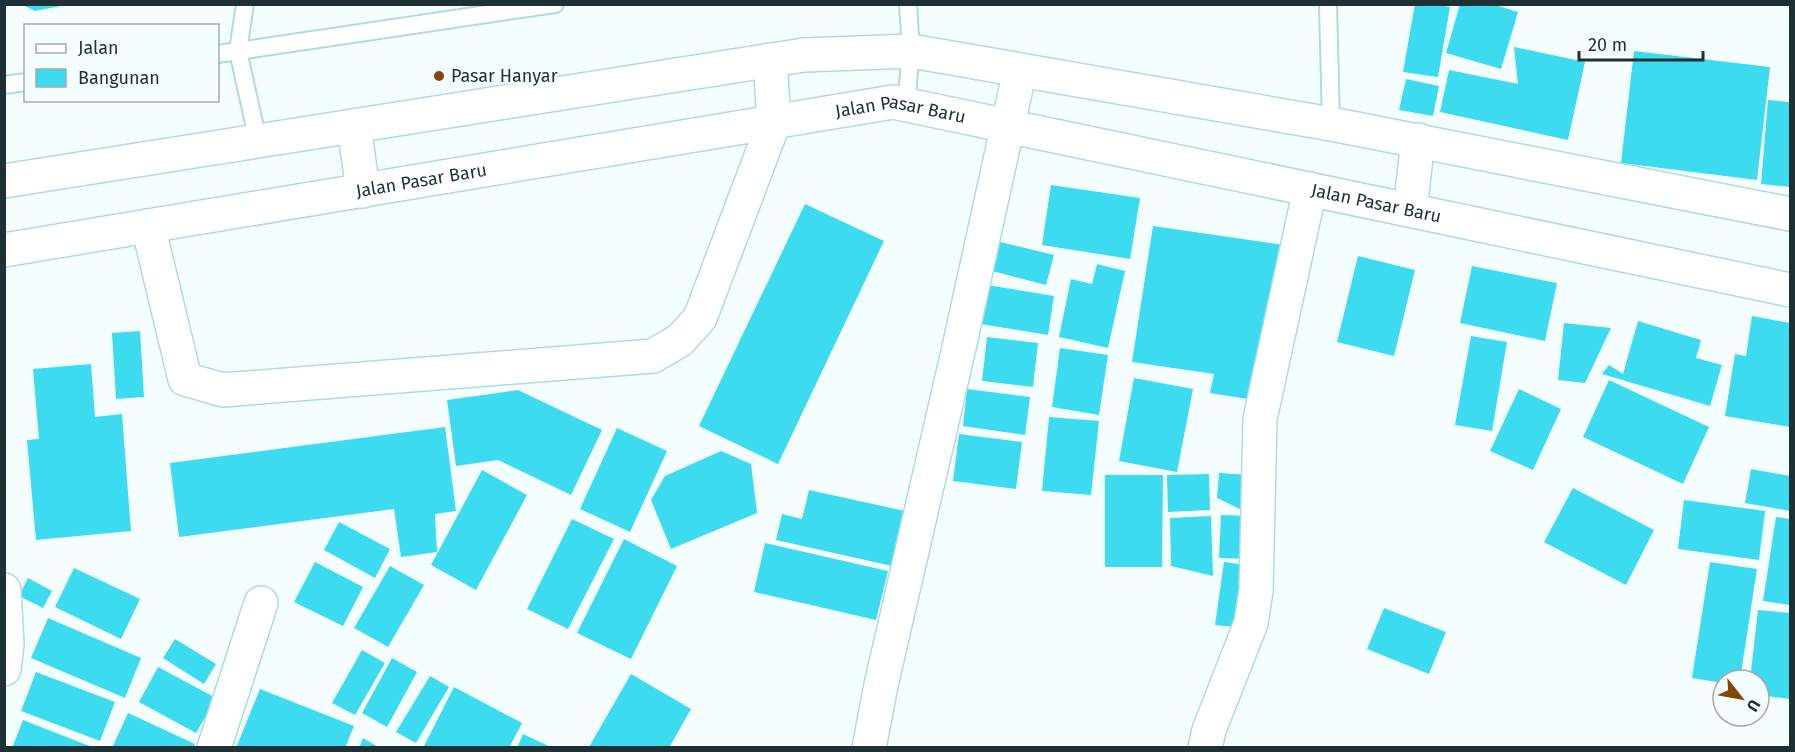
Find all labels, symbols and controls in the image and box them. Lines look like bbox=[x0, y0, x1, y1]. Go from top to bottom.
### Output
legend bbox=[24, 24, 219, 102]
scale bar bbox=[1579, 24, 1704, 62]
text: 20 m bbox=[1588, 34, 1627, 56]
text: Jalan bbox=[78, 37, 119, 59]
place label: Pasar Hanyar bbox=[451, 65, 558, 87]
text: Bangunan bbox=[78, 67, 160, 89]
marker: Pasar Hanyar bbox=[432, 69, 446, 83]
street label: Jalan Pasar Baru bbox=[834, 91, 968, 128]
street label: Jalan Pasar Baru bbox=[354, 159, 488, 202]
street label: Jalan Pasar Baru bbox=[1309, 179, 1443, 228]
north arrow bbox=[1711, 668, 1771, 728]
text: U bbox=[1743, 696, 1764, 715]

